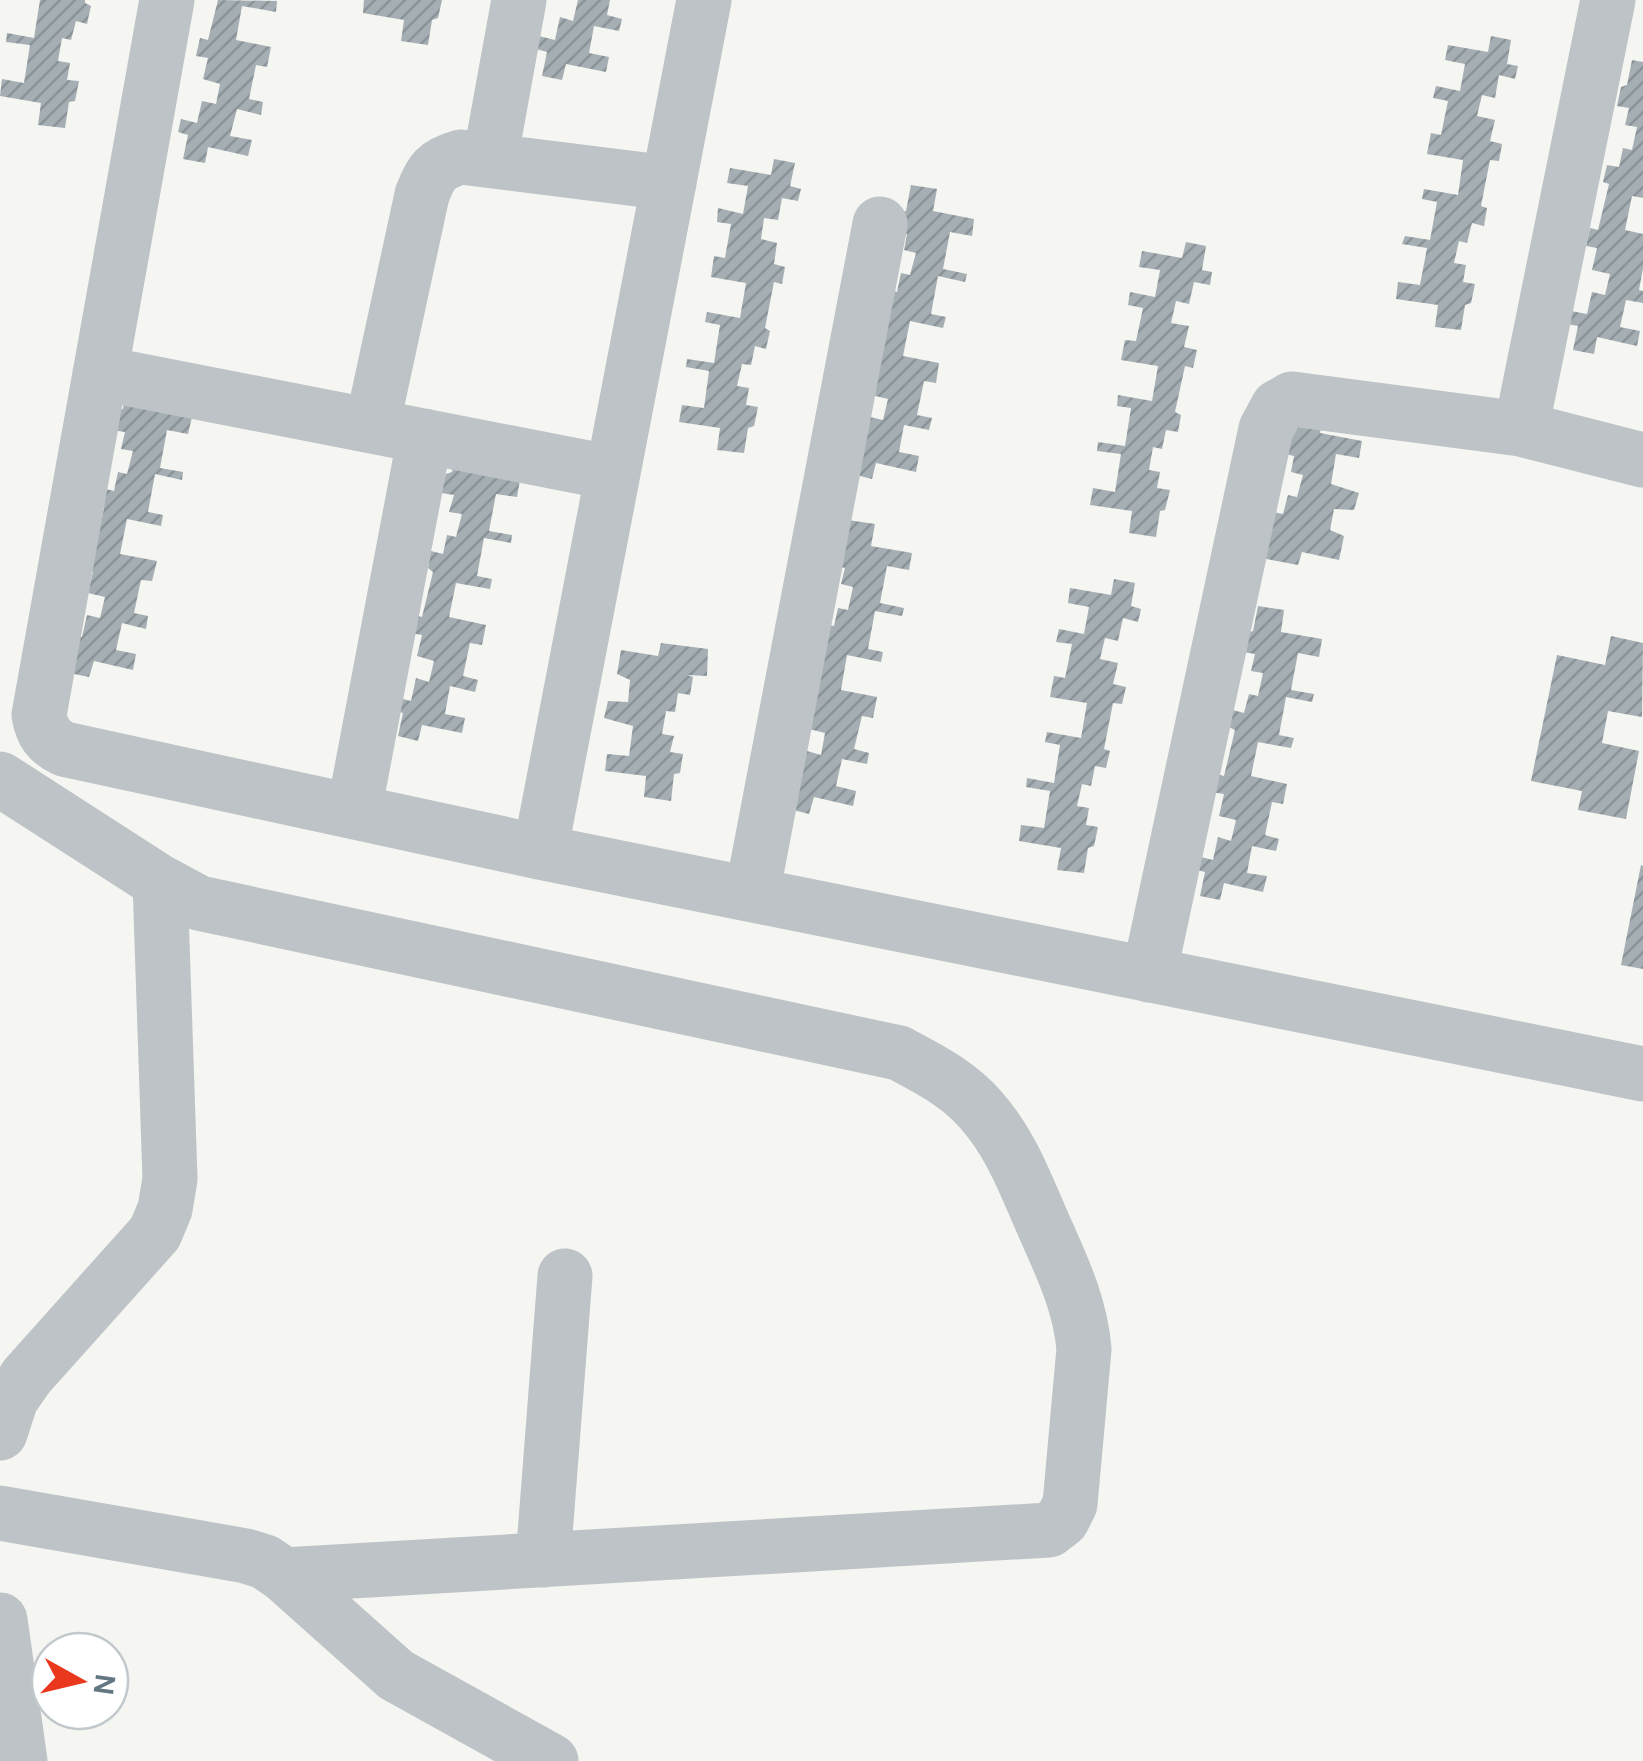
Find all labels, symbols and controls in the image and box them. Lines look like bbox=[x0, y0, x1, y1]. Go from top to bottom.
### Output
north arrow bbox=[30, 1631, 130, 1731]
text: N bbox=[85, 1672, 124, 1697]

